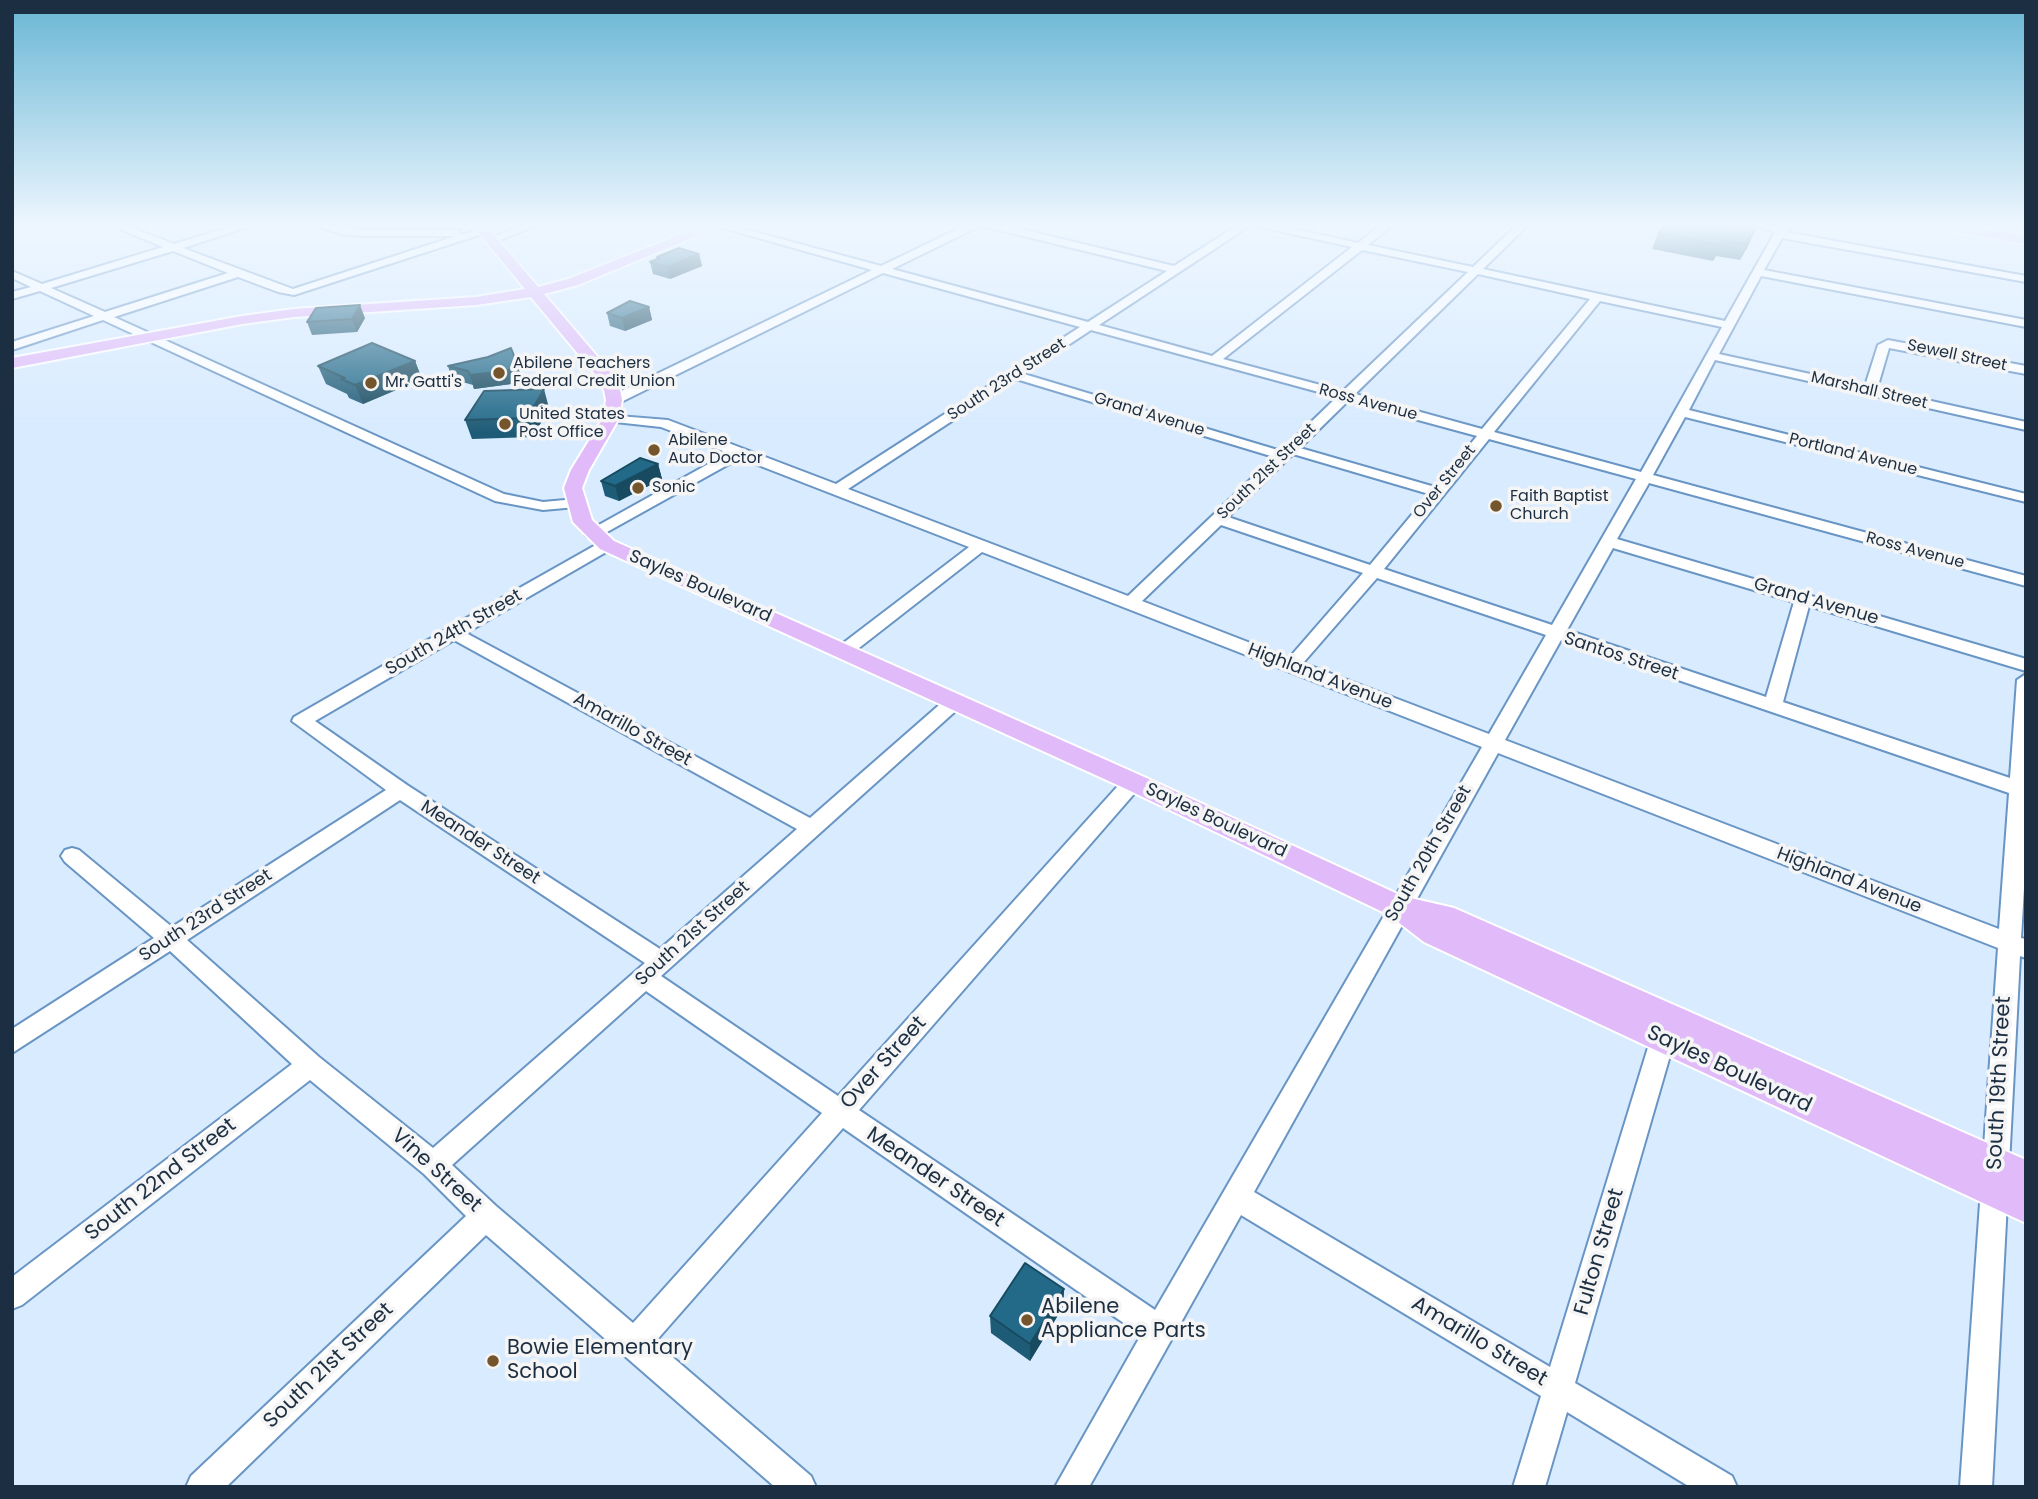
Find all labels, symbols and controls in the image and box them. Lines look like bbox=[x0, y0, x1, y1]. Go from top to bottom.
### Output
street label: South 23rd Street bbox=[944, 335, 1070, 425]
street label: Sewell Street bbox=[1905, 336, 2009, 376]
place label: Abilene Teachers Federal Credit Union bbox=[513, 354, 675, 392]
marker: Abilene Teachers Federal Credit Union bbox=[491, 365, 507, 381]
street label: Marshall Street bbox=[1809, 368, 1929, 414]
place label: Mr. Gatti's bbox=[385, 373, 462, 393]
marker: Mr. Gatti's bbox=[363, 375, 379, 391]
street label: Ross Avenue bbox=[1317, 381, 1419, 425]
street label: Grand Avenue bbox=[1091, 389, 1207, 441]
place label: United States Post Office bbox=[519, 405, 625, 443]
marker: United States Post Office bbox=[497, 416, 513, 432]
street label: South 21st Street bbox=[1214, 420, 1320, 524]
street label: Portland Avenue bbox=[1787, 430, 1919, 480]
place label: Abilene Auto Doctor bbox=[668, 431, 763, 469]
marker: Abilene Auto Doctor bbox=[646, 442, 662, 458]
street label: Over Street bbox=[1410, 442, 1480, 522]
place label: Sonic bbox=[652, 478, 696, 498]
marker: Sonic bbox=[630, 480, 646, 496]
place label: Faith Baptist Church bbox=[1510, 487, 1609, 525]
marker: Faith Baptist Church bbox=[1488, 498, 1504, 514]
street label: Ross Avenue bbox=[1864, 529, 1966, 573]
street label: Sayles Boulevard bbox=[626, 546, 774, 628]
street label: Grand Avenue bbox=[1751, 574, 1881, 630]
street label: South 24th Street bbox=[382, 585, 526, 681]
street label: Santos Street bbox=[1561, 628, 1681, 686]
street label: Highland Avenue bbox=[1245, 639, 1395, 715]
street label: Amarillo Street bbox=[569, 689, 695, 771]
street label: Sayles Boulevard bbox=[1142, 779, 1290, 863]
street label: South 20th Street bbox=[1381, 782, 1477, 926]
street label: Meander Street bbox=[416, 796, 544, 890]
street label: Highland Avenue bbox=[1774, 843, 1924, 919]
street label: South 23rd Street bbox=[136, 865, 276, 967]
street label: South 21st Street bbox=[632, 877, 754, 991]
street label: South 19th Street bbox=[1983, 995, 2017, 1171]
street label: Over Street bbox=[836, 1011, 932, 1115]
street label: Sayles Boulevard bbox=[1643, 1021, 1815, 1119]
street label: South 22nd Street bbox=[80, 1113, 242, 1247]
street label: Meander Street bbox=[861, 1123, 1009, 1233]
street label: Vine Street bbox=[386, 1124, 486, 1218]
street label: Fulton Street bbox=[1570, 1186, 1630, 1318]
street label: Amarillo Street bbox=[1407, 1292, 1551, 1392]
place label: Abilene Appliance Parts bbox=[1041, 1295, 1206, 1345]
street label: South 21st Street bbox=[259, 1298, 399, 1434]
marker: Abilene Appliance Parts bbox=[1019, 1312, 1035, 1328]
place label: Bowie Elementary School bbox=[507, 1336, 693, 1386]
marker: Bowie Elementary School bbox=[485, 1353, 501, 1369]

